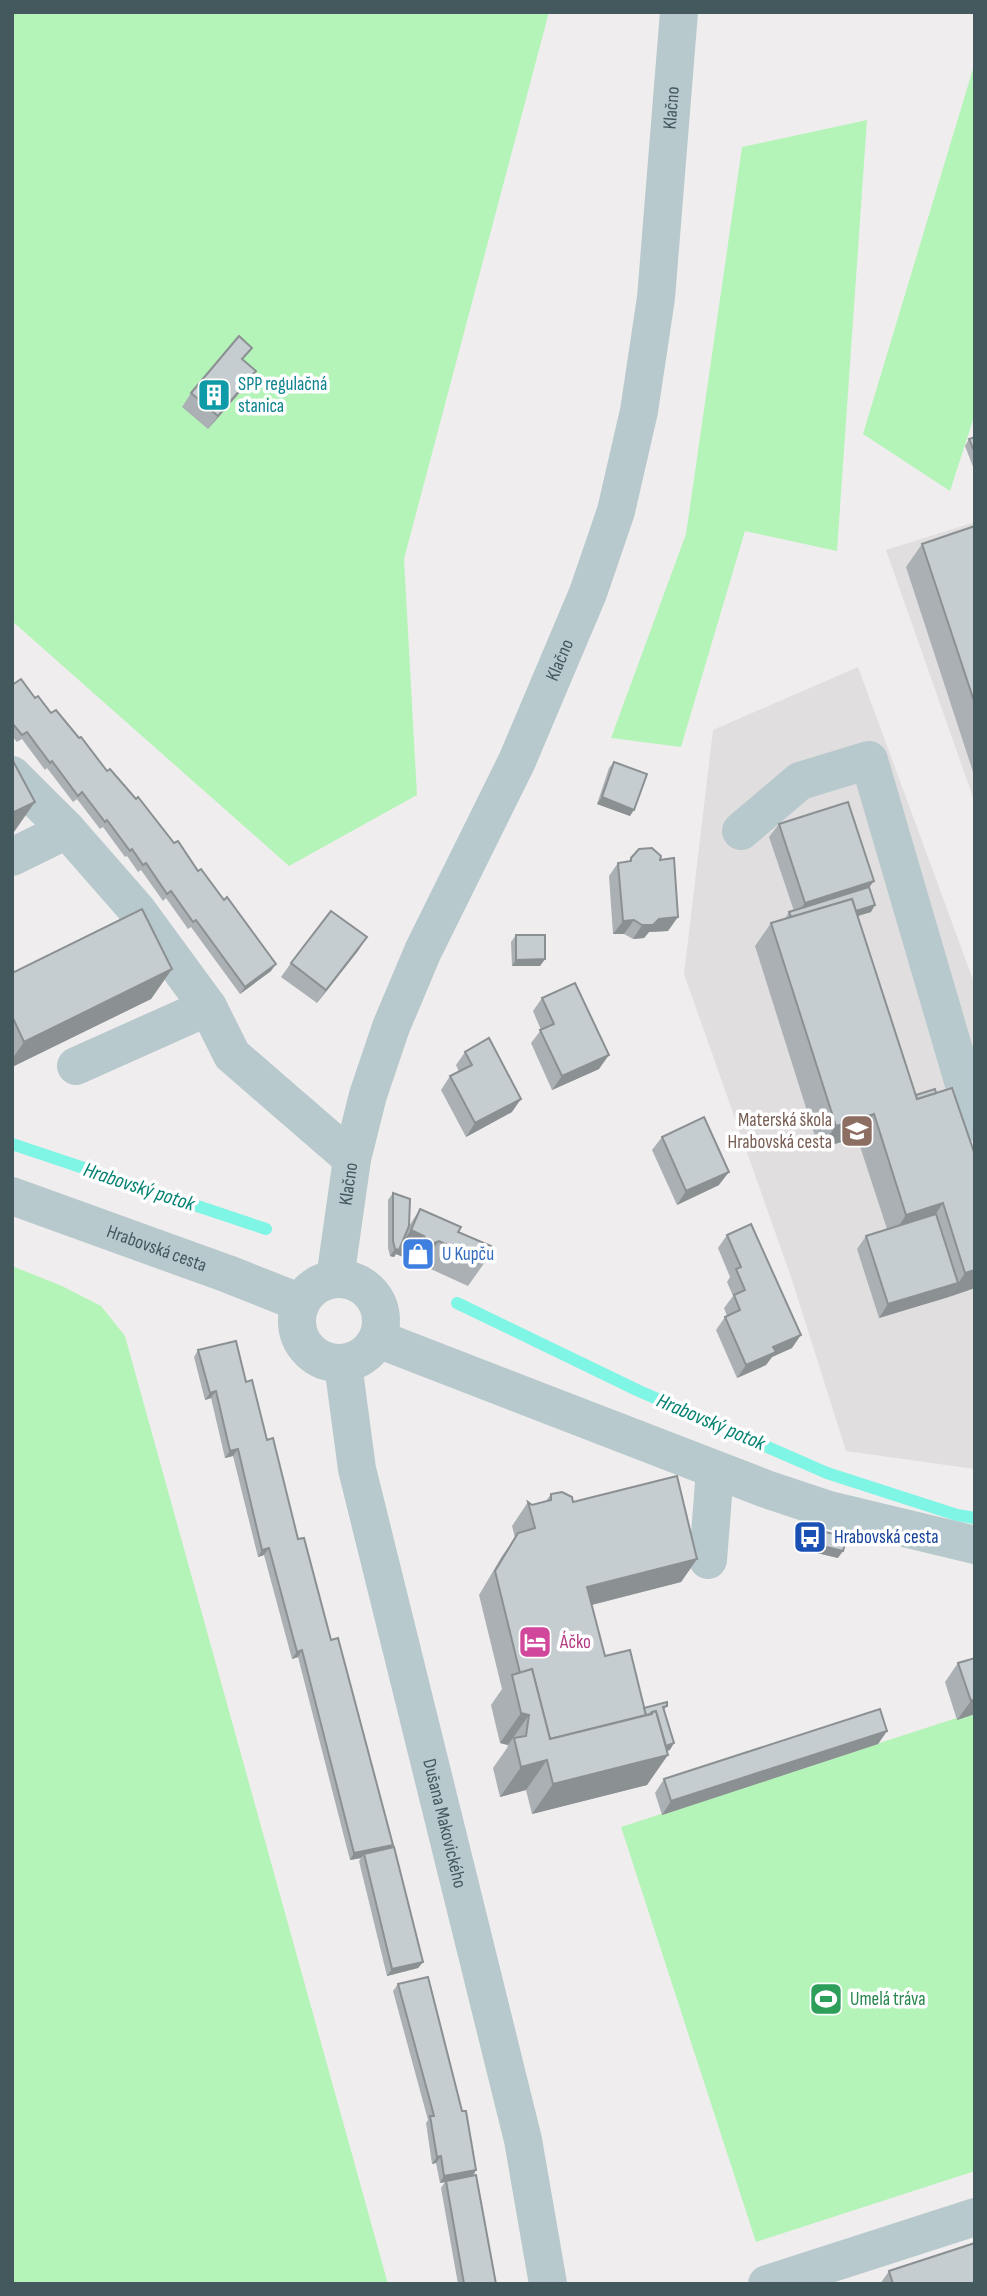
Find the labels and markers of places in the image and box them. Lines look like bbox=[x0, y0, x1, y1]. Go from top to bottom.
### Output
place label: SPP regulačná stanica bbox=[238, 373, 327, 418]
building icon: SPP regulačná stanica bbox=[195, 376, 233, 414]
place label: Materská škola Hrabovská cesta bbox=[727, 1109, 832, 1154]
school or university icon: Materská škola Hrabovská cesta bbox=[838, 1112, 876, 1150]
shop icon: U Kupču bbox=[399, 1235, 437, 1273]
place label: U Kupču bbox=[442, 1243, 494, 1266]
bus stop icon: Hrabovská cesta bbox=[791, 1518, 829, 1556]
place label: Hrabovská cesta bbox=[834, 1526, 939, 1549]
hotel icon: Áčko bbox=[516, 1623, 554, 1661]
place label: Áčko bbox=[559, 1631, 591, 1654]
sports icon: Umelá tráva bbox=[807, 1980, 845, 2018]
place label: Umelá tráva bbox=[850, 1988, 926, 2011]

